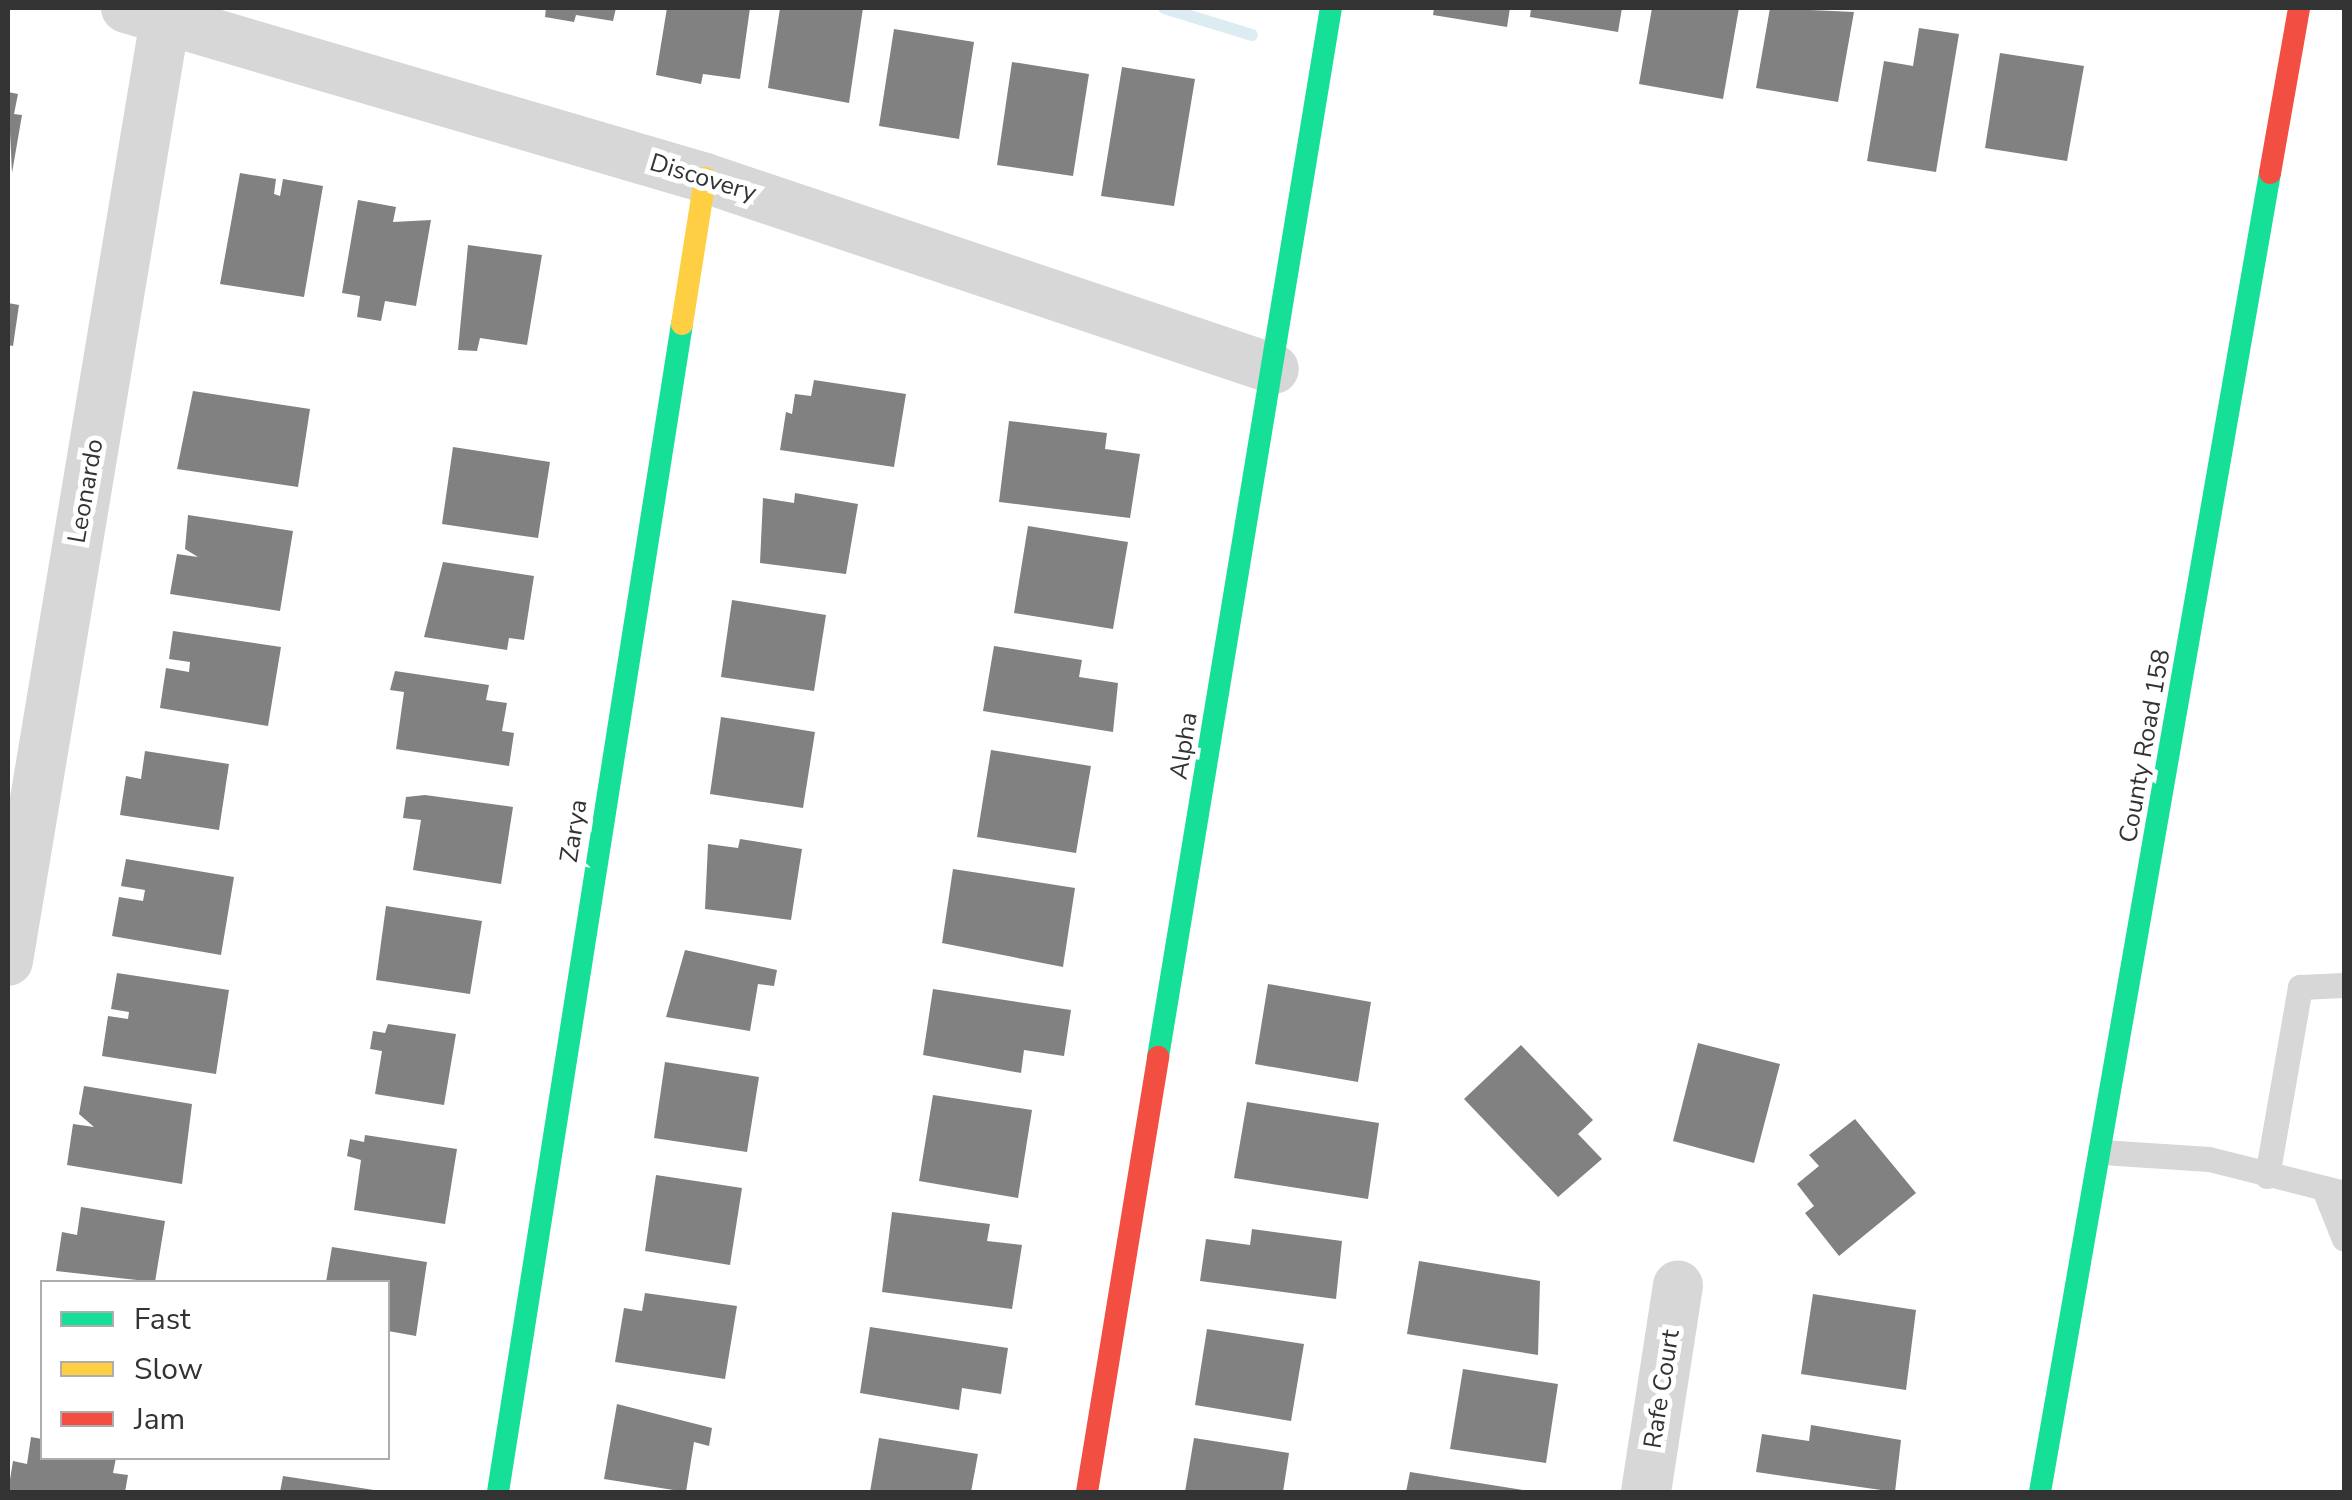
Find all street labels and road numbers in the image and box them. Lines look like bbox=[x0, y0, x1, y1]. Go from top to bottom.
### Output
street label: Discovery bbox=[646, 148, 760, 208]
street label: Leonardo bbox=[62, 437, 110, 545]
street label: County Road 158 bbox=[2113, 647, 2177, 845]
street label: Alpha bbox=[1164, 710, 1204, 782]
street label: Zarya bbox=[554, 797, 594, 865]
street label: Rafe Court bbox=[1638, 1327, 1686, 1451]

